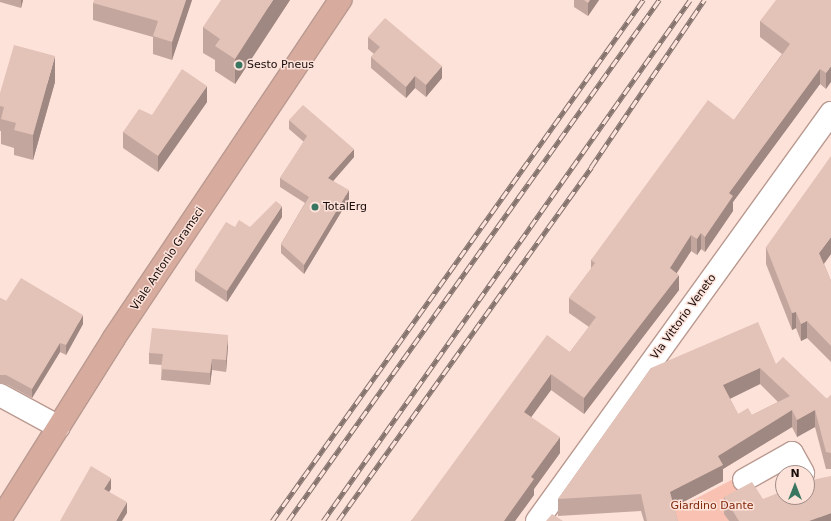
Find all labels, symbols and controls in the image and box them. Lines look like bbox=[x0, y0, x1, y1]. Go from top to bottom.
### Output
place label: Sesto Pneus bbox=[247, 58, 314, 72]
marker: Sesto Pneus bbox=[234, 60, 244, 70]
place label: TotalErg bbox=[323, 200, 367, 214]
marker: TotalErg bbox=[310, 202, 320, 212]
street label: Viale Antonio Gramsci bbox=[129, 205, 207, 313]
street label: Via Vittorio Veneto bbox=[649, 272, 719, 362]
north arrow bbox=[775, 465, 815, 505]
text: N bbox=[790, 467, 800, 480]
park label: Giardino Dante bbox=[670, 499, 754, 513]

